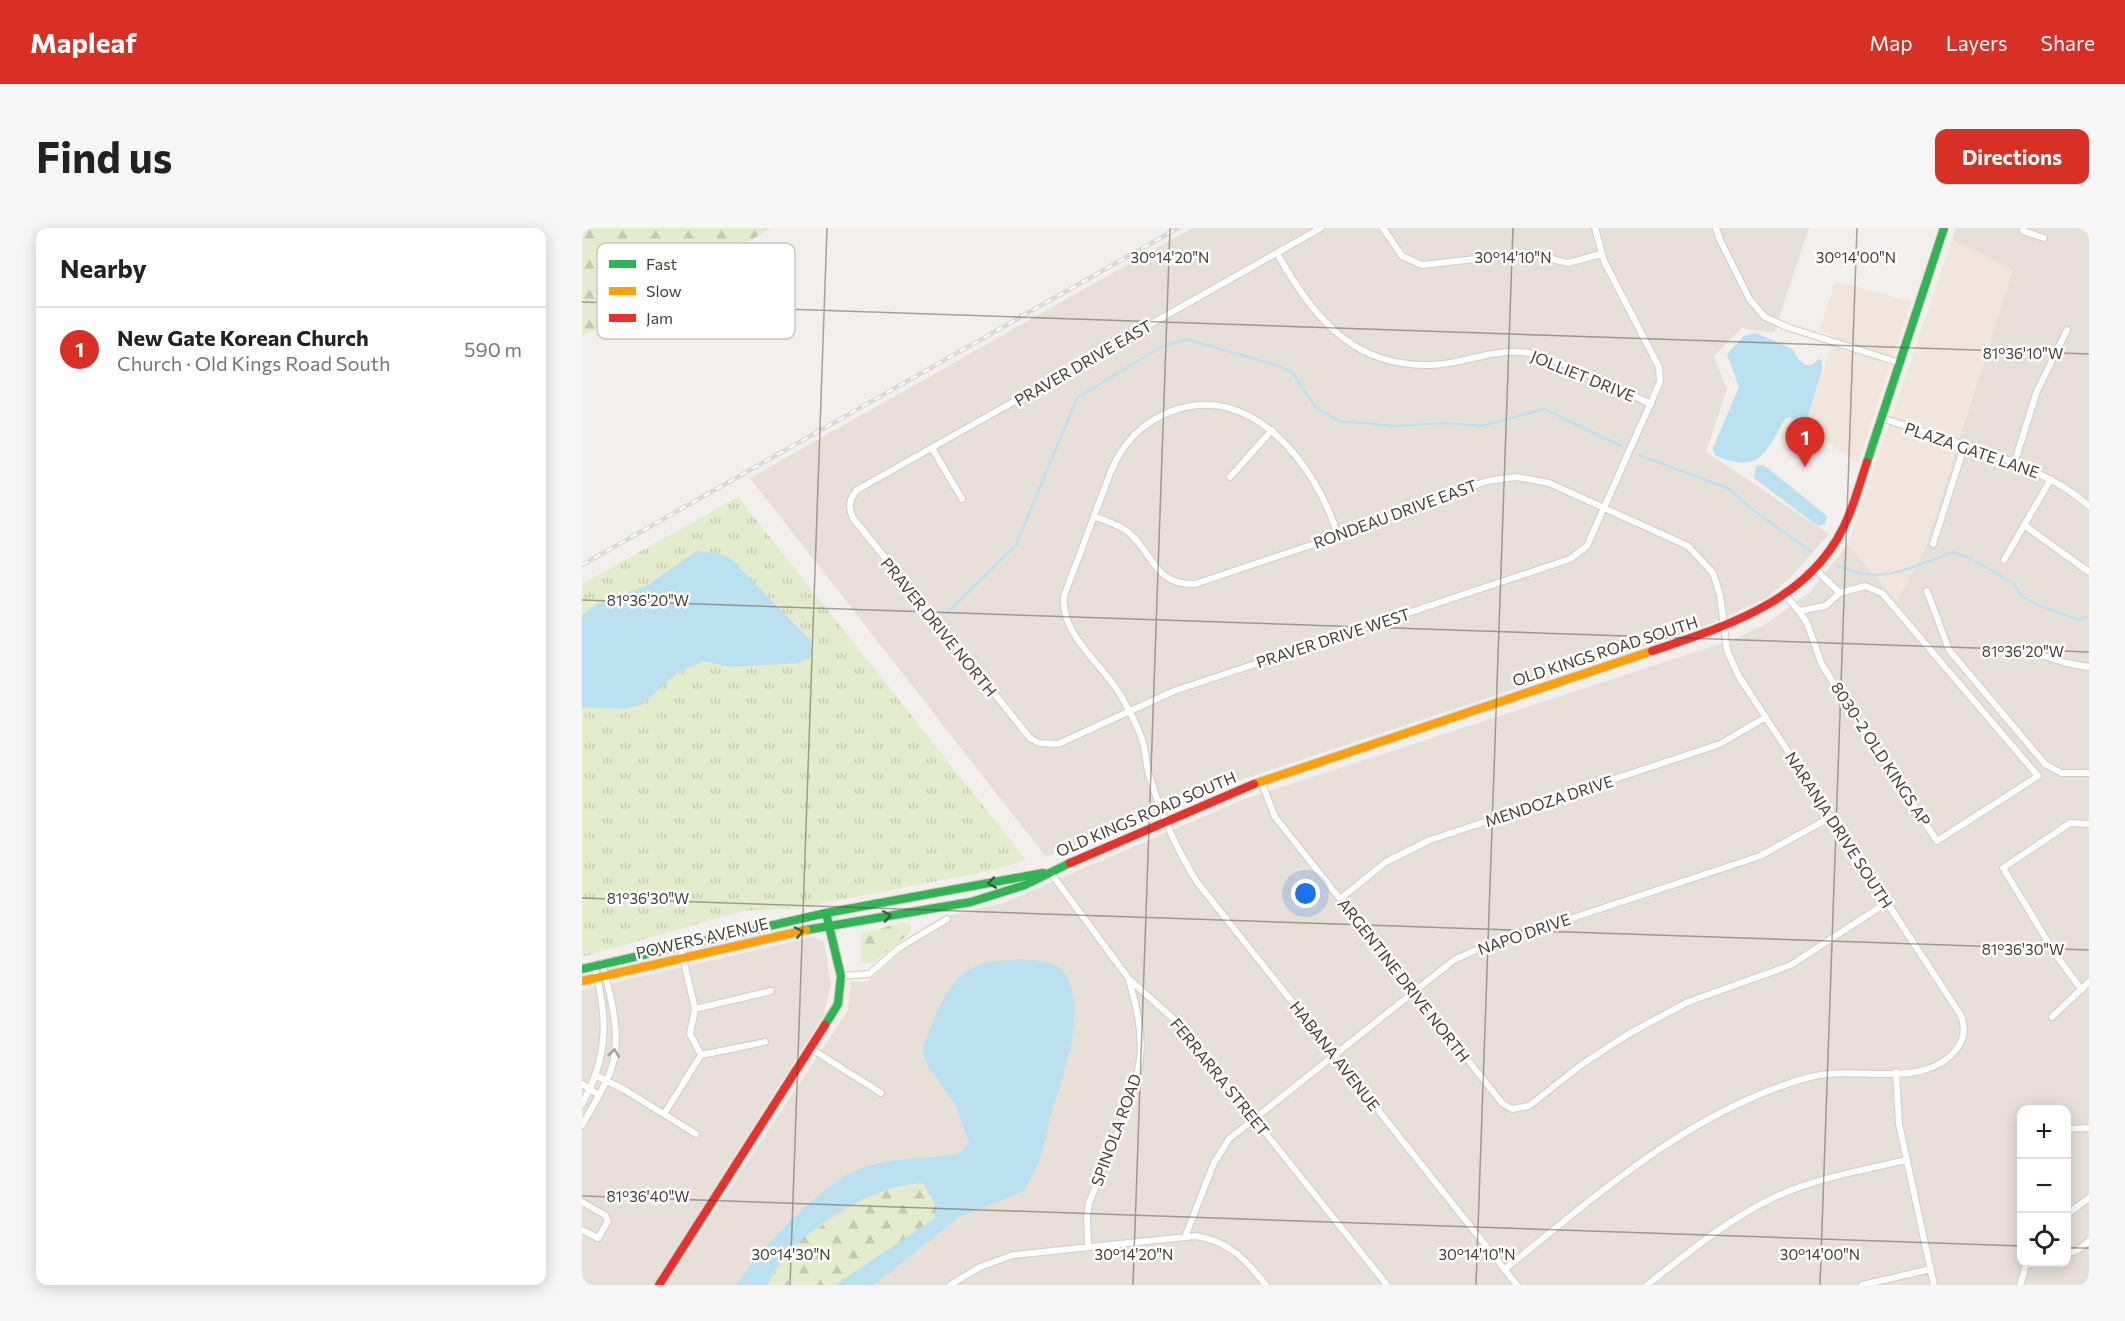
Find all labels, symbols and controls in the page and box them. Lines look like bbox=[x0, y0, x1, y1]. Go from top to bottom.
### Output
text: Mapleaf bbox=[30, 25, 137, 59]
text: Map bbox=[1869, 30, 1913, 55]
text: Layers bbox=[1946, 30, 2008, 55]
text: Share bbox=[2041, 30, 2095, 55]
button: Directions bbox=[1935, 129, 2089, 184]
text: Find us bbox=[36, 130, 172, 182]
legend bbox=[597, 243, 795, 339]
text: 30°14'20"N bbox=[1131, 248, 1209, 266]
text: 30°14'10"N bbox=[1475, 248, 1551, 266]
text: 30°14'00"N bbox=[1816, 248, 1896, 266]
text: Nearby bbox=[60, 252, 147, 283]
text: Fast bbox=[646, 254, 677, 273]
text: Slow bbox=[646, 281, 682, 300]
text: Jam bbox=[646, 308, 673, 327]
street label: PRAVER DRIVE EAST bbox=[1011, 315, 1155, 410]
text: New Gate Korean Church bbox=[117, 324, 369, 351]
text: 1 bbox=[75, 337, 84, 361]
text: 590 m bbox=[464, 337, 522, 361]
text: 81°36'10"W bbox=[1983, 344, 2063, 362]
street label: JOLLIET DRIVE bbox=[1528, 346, 1638, 405]
text: Church · Old Kings Road South bbox=[117, 351, 390, 375]
pin: 1 bbox=[1786, 418, 1824, 467]
street label: PLAZA GATE LANE bbox=[1902, 418, 2042, 481]
street label: RONDEAU DRIVE EAST bbox=[1310, 475, 1479, 552]
street label: PRAVER DRIVE NORTH bbox=[878, 553, 1001, 700]
text: 81°36'20"W bbox=[607, 591, 689, 609]
street label: PRAVER DRIVE WEST bbox=[1254, 604, 1412, 671]
street label: OLD KINGS ROAD SOUTH bbox=[1510, 612, 1700, 690]
text: 81°36'20"W bbox=[1982, 642, 2064, 660]
street label: 8030-2 OLD KINGS AP bbox=[1828, 678, 1935, 829]
street label: NARANJA DRIVE SOUTH bbox=[1782, 748, 1897, 911]
street label: OLD KINGS ROAD SOUTH bbox=[1053, 767, 1239, 860]
street label: MENDOZA DRIVE bbox=[1482, 771, 1615, 830]
one-way arrow bbox=[988, 876, 998, 889]
your location bbox=[1291, 879, 1320, 908]
text: 81°36'30"W bbox=[607, 889, 689, 907]
street label: ARGENTINE DRIVE NORTH bbox=[1335, 894, 1474, 1065]
street label: NAPO DRIVE bbox=[1475, 909, 1573, 958]
one-way arrow bbox=[883, 911, 892, 923]
street label: POWERS AVENUE bbox=[634, 913, 770, 962]
one-way arrow bbox=[794, 926, 804, 939]
text: 81°36'30"W bbox=[1982, 940, 2064, 958]
street label: HABANA AVENUE bbox=[1287, 997, 1384, 1114]
street label: FERRARRA STREET bbox=[1167, 1014, 1274, 1139]
one-way arrow bbox=[607, 1048, 620, 1057]
street label: SPINOLA ROAD bbox=[1086, 1071, 1145, 1189]
map controls bbox=[2017, 1105, 2071, 1267]
button: + bbox=[2017, 1105, 2071, 1159]
button: − bbox=[2017, 1159, 2071, 1213]
text: 81°36'40"W bbox=[606, 1187, 690, 1205]
button: locate bbox=[2017, 1213, 2071, 1267]
text: 30°14'30"N bbox=[751, 1245, 831, 1263]
text: 30°14'20"N bbox=[1095, 1245, 1173, 1263]
text: 30°14'10"N bbox=[1439, 1245, 1515, 1263]
text: 30°14'00"N bbox=[1780, 1245, 1860, 1263]

